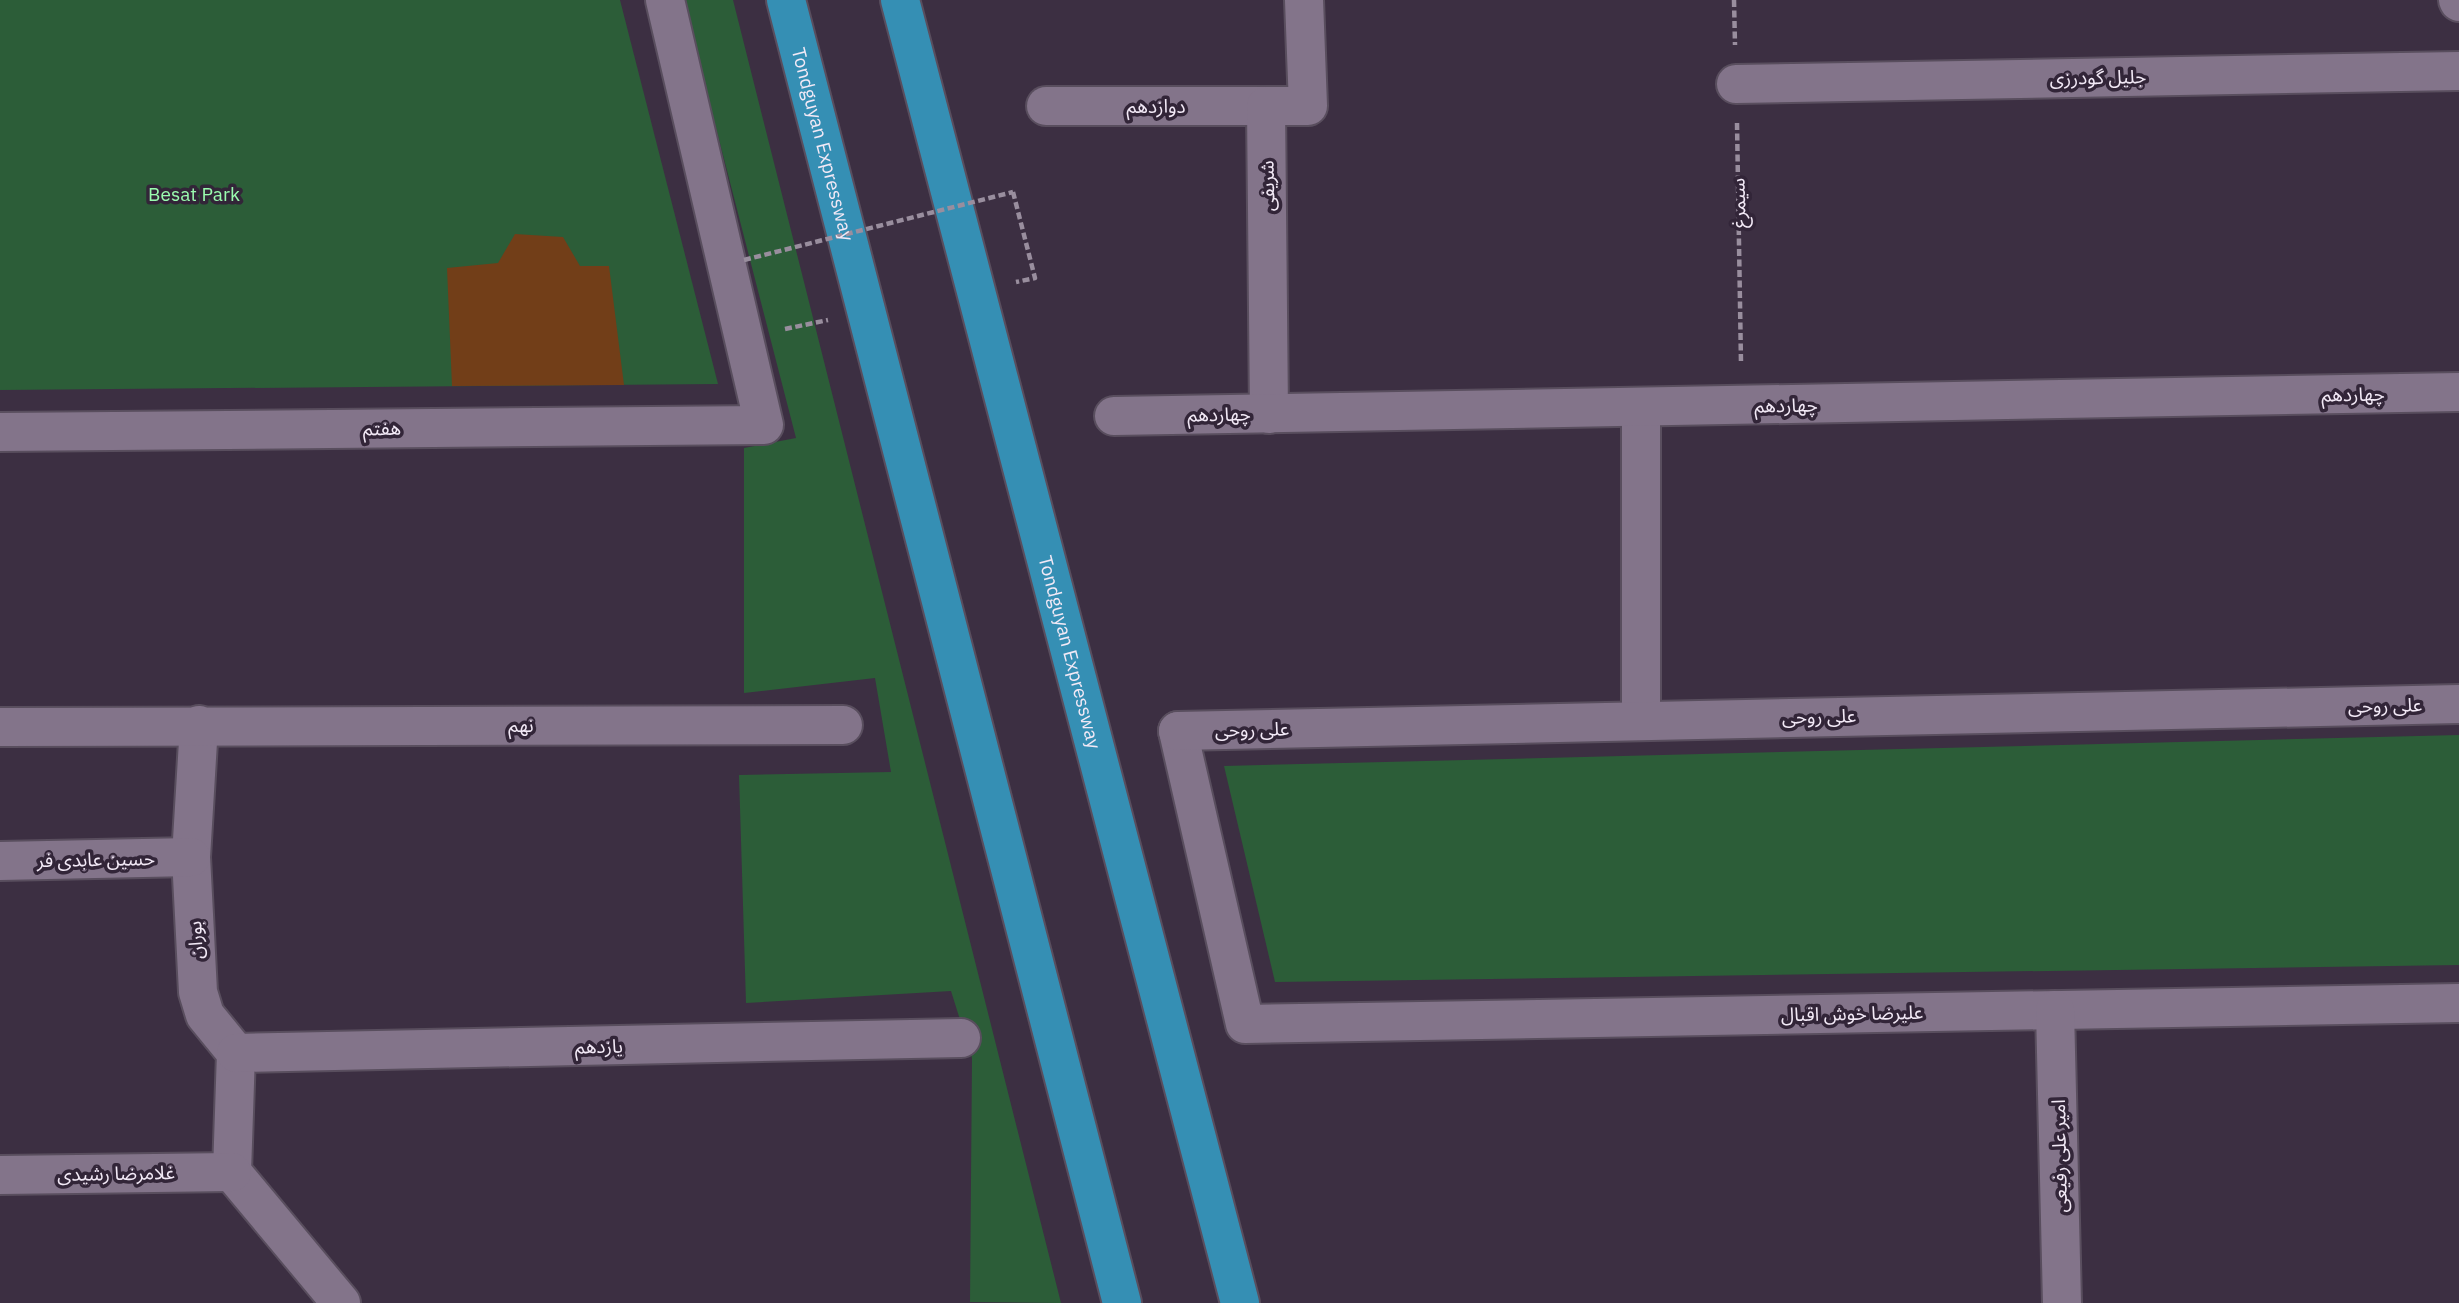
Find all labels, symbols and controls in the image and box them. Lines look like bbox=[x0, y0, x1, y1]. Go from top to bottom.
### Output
street label: Tondguyan Expressway bbox=[787, 45, 860, 244]
street label: جلیل گودرزی bbox=[2050, 64, 2146, 90]
street label: دوازدهم bbox=[1126, 94, 1186, 121]
street label: شریفی bbox=[1255, 160, 1279, 212]
street label: سیمرغ bbox=[1726, 178, 1752, 228]
park label: Besat Park bbox=[148, 182, 240, 206]
street label: چهاردهم bbox=[2321, 381, 2385, 410]
street label: چهاردهم bbox=[1754, 392, 1818, 421]
street label: چهاردهم bbox=[1187, 401, 1251, 430]
street label: هفتم bbox=[363, 416, 401, 443]
street label: Tondguyan Expressway bbox=[1033, 553, 1107, 752]
street label: علی روحی bbox=[2348, 692, 2422, 718]
street label: علی روحی bbox=[1782, 703, 1856, 729]
street label: نهم bbox=[508, 713, 534, 740]
street label: علی روحی bbox=[1215, 716, 1289, 742]
street label: حسین عابدی‌ فر bbox=[36, 846, 155, 872]
street label: بوران bbox=[182, 920, 208, 960]
street label: علیرضا خوش اقبال bbox=[1781, 1000, 1923, 1026]
street label: یازدهم bbox=[575, 1034, 623, 1061]
street label: امیر علی رفیعی bbox=[2046, 1099, 2072, 1213]
street label: غلامرضا رشیدی bbox=[57, 1160, 175, 1186]

